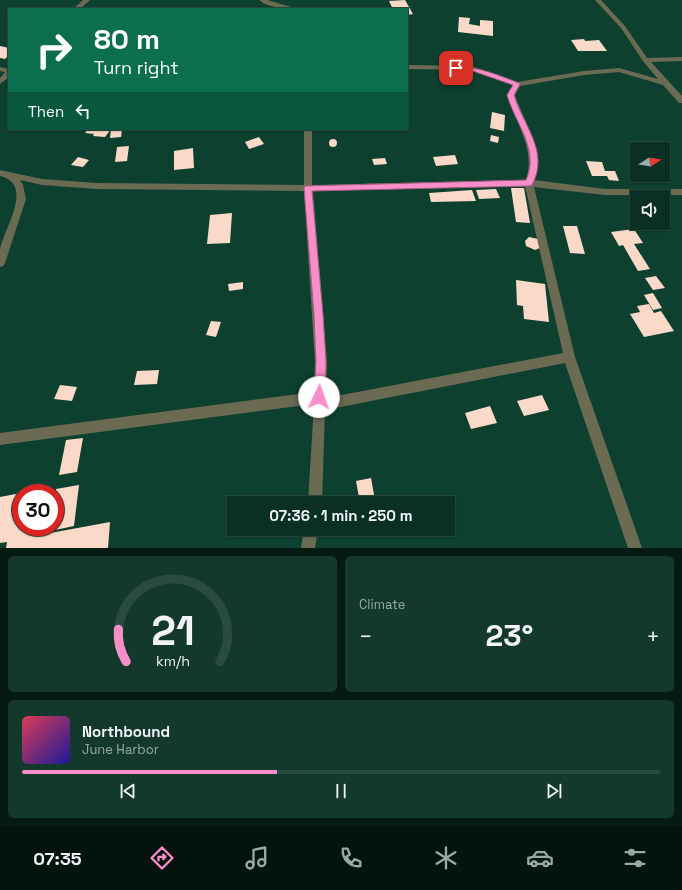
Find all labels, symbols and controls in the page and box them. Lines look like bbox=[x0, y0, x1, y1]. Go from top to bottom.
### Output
text: 80 m bbox=[94, 21, 160, 57]
icon: right bbox=[28, 24, 80, 76]
pin bbox=[439, 51, 473, 85]
text: Turn right bbox=[94, 56, 178, 79]
icon: arrive bbox=[445, 57, 467, 79]
icon: left bbox=[72, 100, 94, 122]
text: Then bbox=[28, 102, 64, 121]
north arrow bbox=[630, 142, 670, 182]
map controls bbox=[630, 142, 670, 230]
button: sound bbox=[630, 190, 670, 230]
position arrow bbox=[298, 376, 340, 418]
speed limit sign: 30 bbox=[12, 484, 64, 536]
text: 07:36 · 1 min · 250 m bbox=[269, 506, 413, 525]
text: Climate bbox=[359, 596, 405, 613]
text: 21 bbox=[151, 604, 194, 657]
text: 23° bbox=[486, 616, 533, 655]
text: − bbox=[359, 622, 373, 650]
text: + bbox=[646, 622, 660, 650]
text: km/h bbox=[155, 652, 190, 670]
text: Northbound bbox=[82, 722, 170, 741]
text: June Harbor bbox=[82, 741, 159, 758]
icon: previous bbox=[117, 780, 139, 802]
icon: pause bbox=[330, 780, 352, 802]
icon: next bbox=[543, 780, 565, 802]
icon: directions bbox=[148, 844, 176, 872]
icon: music bbox=[243, 844, 271, 872]
icon: phone bbox=[337, 844, 365, 872]
icon: climate bbox=[432, 844, 460, 872]
icon: car bbox=[526, 844, 554, 872]
icon: filters bbox=[621, 844, 649, 872]
text: 07:35 bbox=[33, 847, 82, 870]

